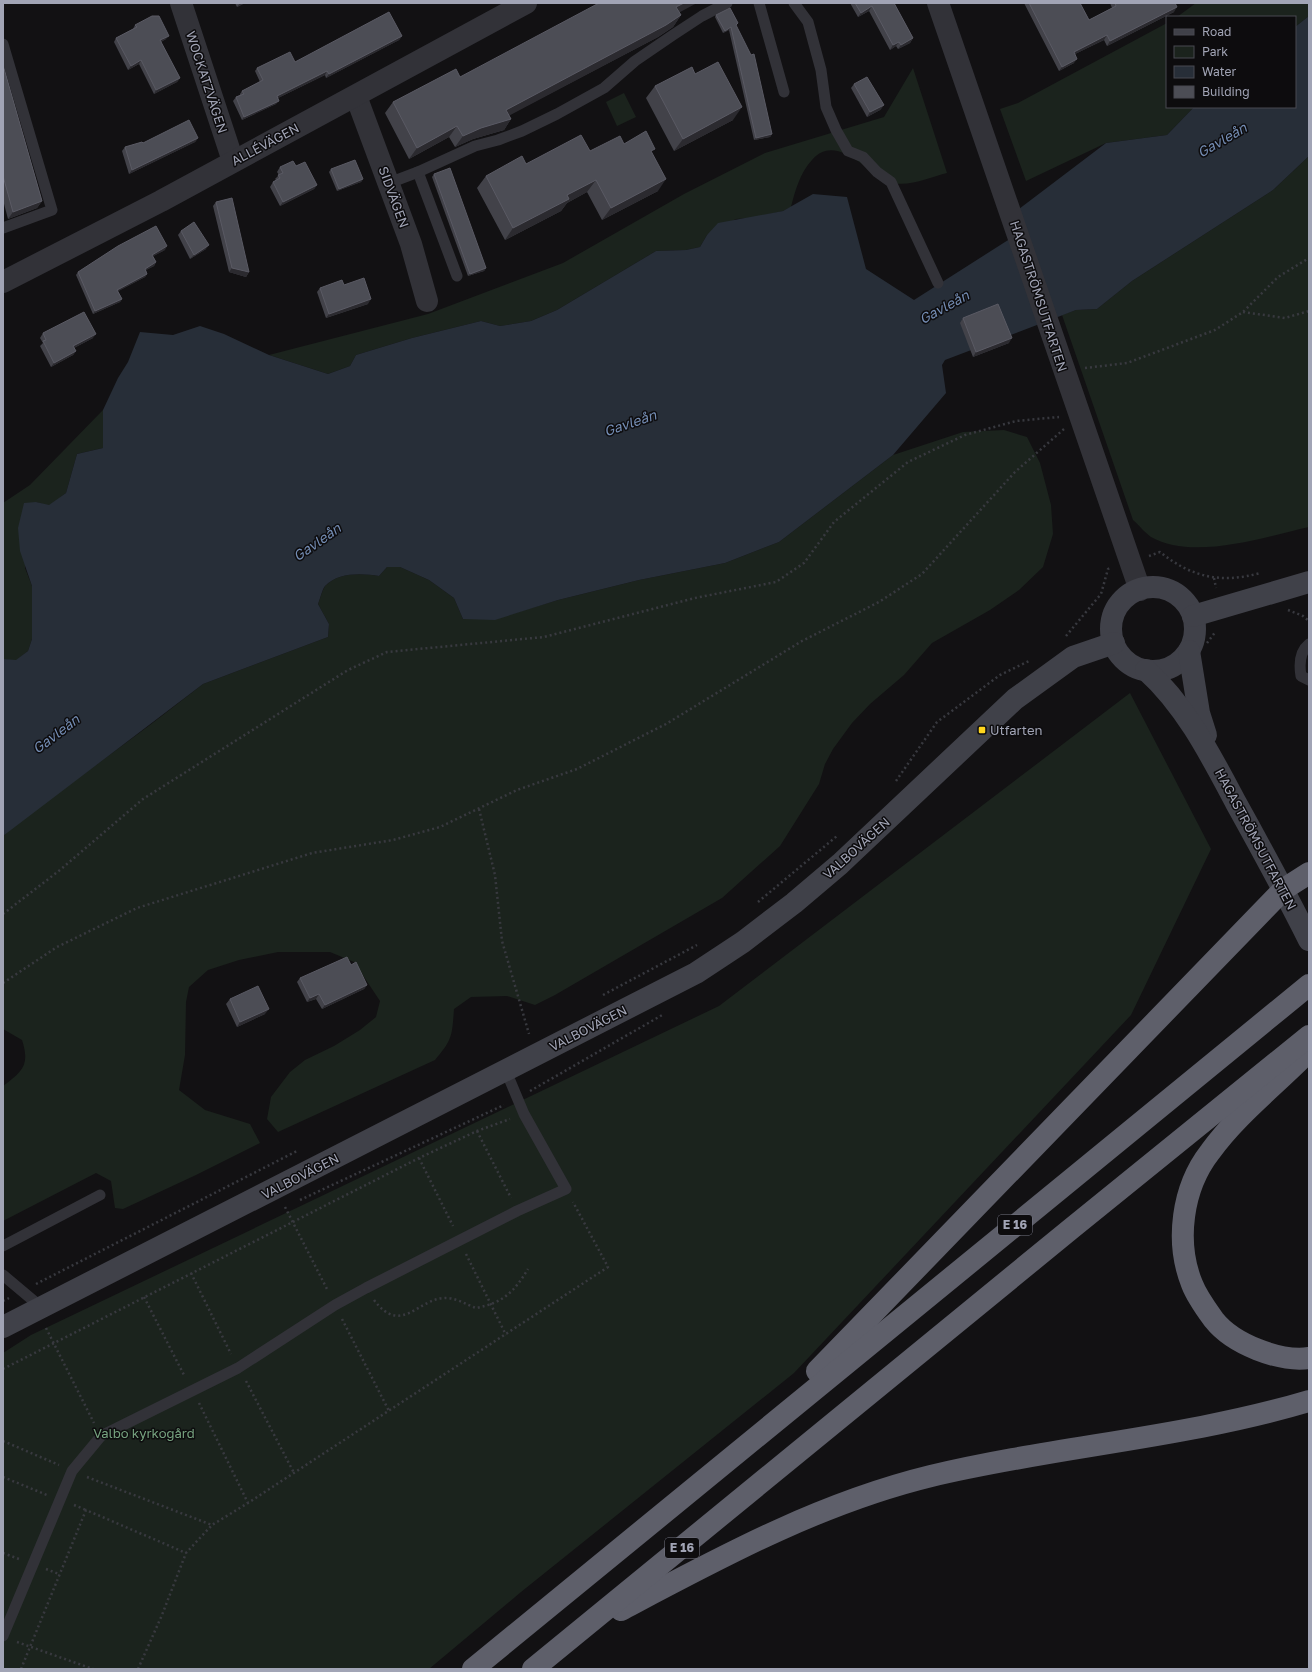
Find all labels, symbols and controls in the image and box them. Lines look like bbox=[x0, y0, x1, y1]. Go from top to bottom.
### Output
legend bbox=[1166, 16, 1296, 108]
text: Road bbox=[1202, 24, 1231, 39]
street label: WOCKATZVÄGEN bbox=[183, 29, 231, 135]
text: Park bbox=[1202, 44, 1228, 59]
text: Water bbox=[1202, 64, 1236, 79]
text: Building bbox=[1202, 84, 1250, 99]
water label: Gavleån bbox=[1194, 118, 1251, 161]
street label: ALLÉVÄGEN bbox=[228, 119, 302, 169]
street label: SIDVÄGEN bbox=[376, 164, 412, 230]
street label: HAGASTRÖMSUTFARTEN bbox=[1007, 218, 1071, 374]
water label: Gavleån bbox=[916, 285, 973, 327]
water label: Gavleån bbox=[601, 405, 660, 439]
water label: Gavleån bbox=[290, 518, 345, 564]
water label: Gavleån bbox=[29, 710, 84, 757]
place label: Utfarten bbox=[990, 722, 1043, 738]
marker: Utfarten bbox=[977, 725, 987, 735]
street label: HAGASTRÖMSUTFARTEN bbox=[1212, 766, 1300, 912]
street label: VALBOVÄGEN bbox=[819, 814, 893, 882]
street label: VALBOVÄGEN bbox=[547, 1002, 629, 1054]
street label: VALBOVÄGEN bbox=[259, 1150, 341, 1202]
road number: E 16 bbox=[998, 1215, 1032, 1235]
park label: Valbo kyrkogård bbox=[93, 1425, 195, 1441]
road number: E 16 bbox=[665, 1538, 699, 1558]

